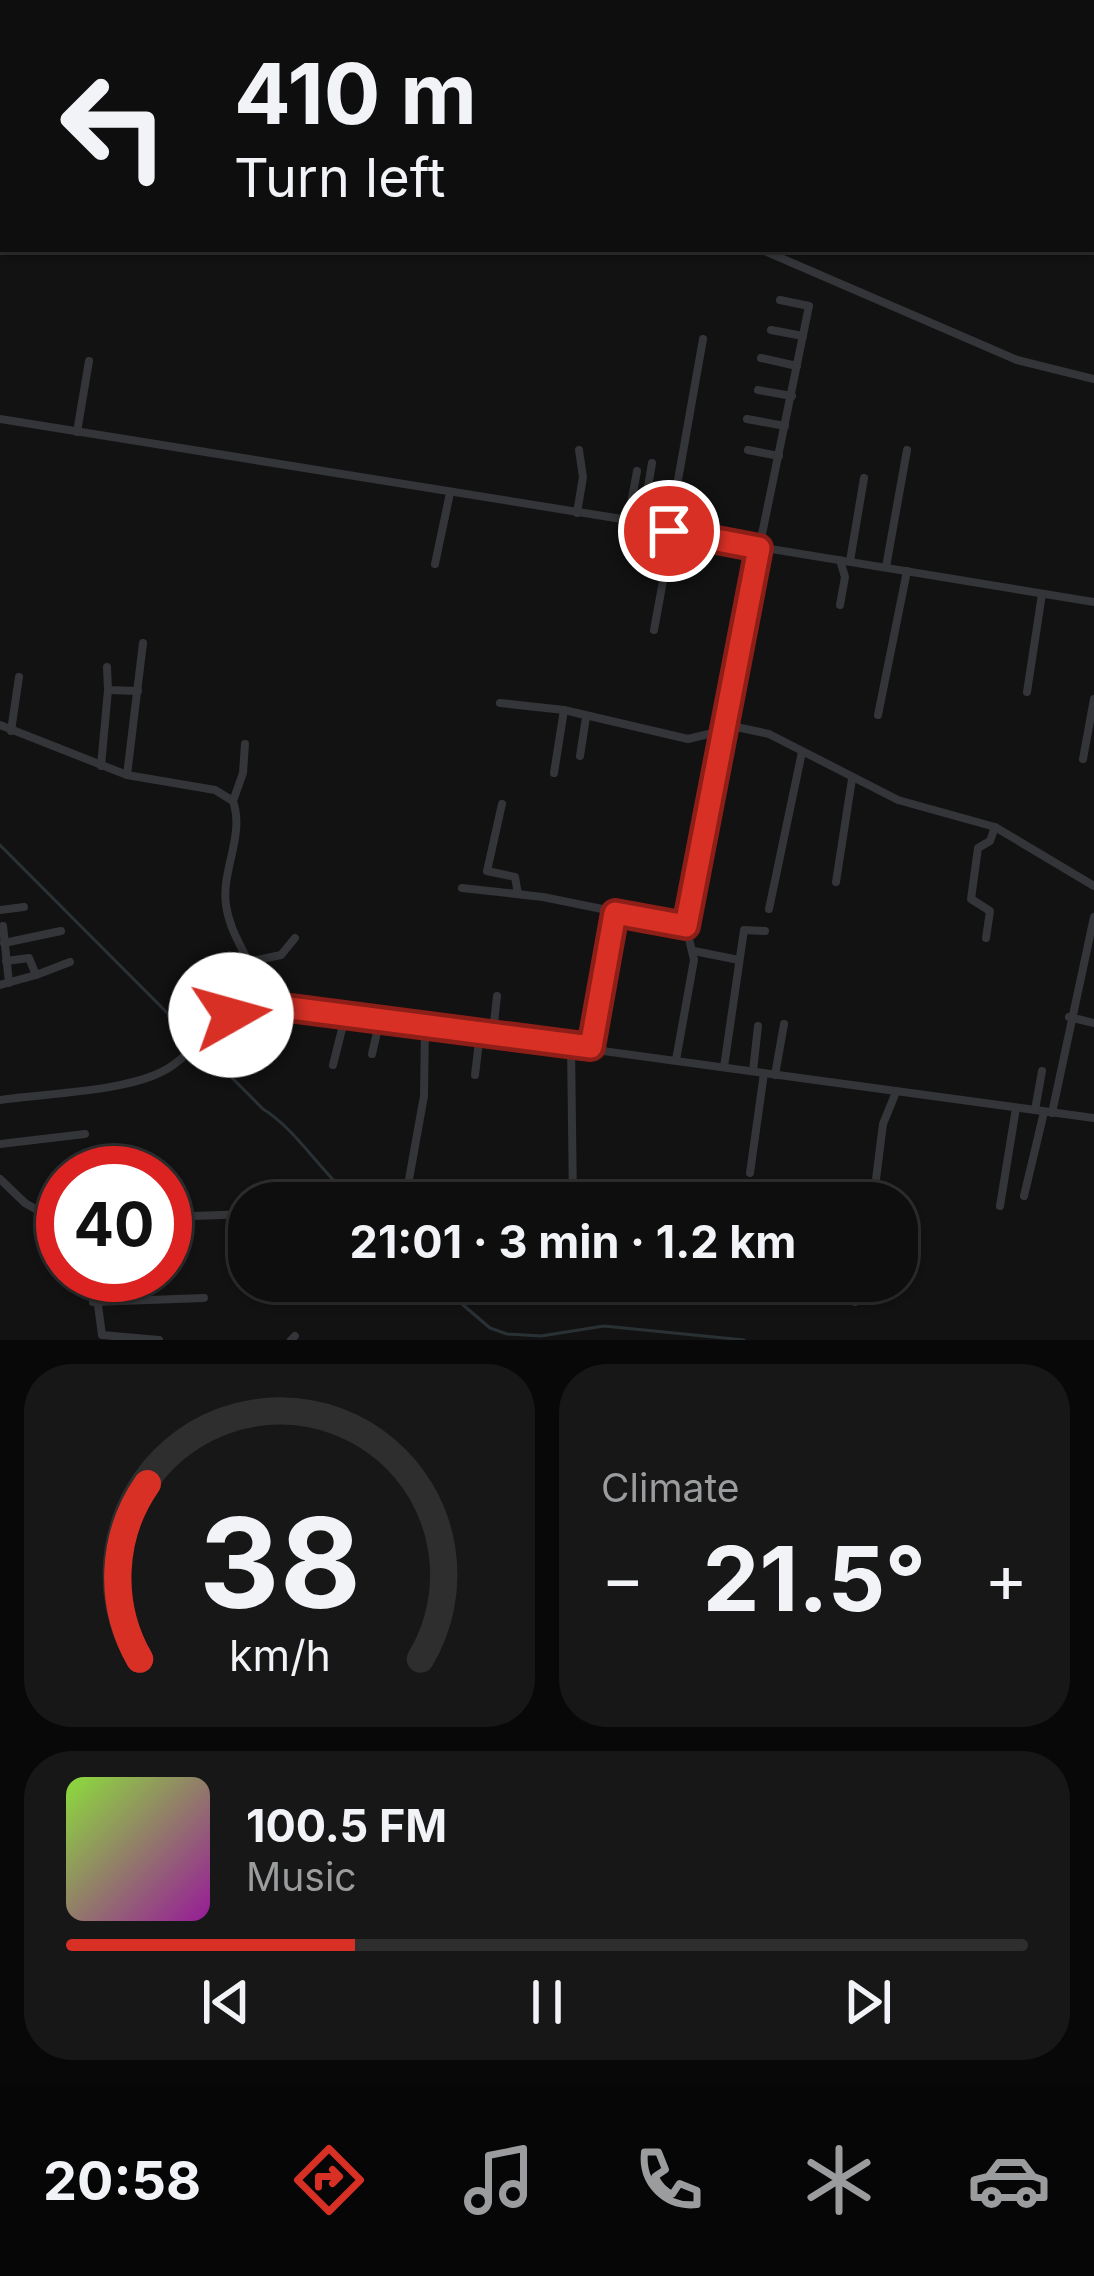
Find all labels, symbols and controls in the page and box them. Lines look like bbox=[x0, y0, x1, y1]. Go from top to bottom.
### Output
text: 410 m bbox=[234, 43, 477, 144]
icon: left bbox=[36, 48, 192, 204]
text: Turn left bbox=[234, 145, 445, 210]
pin bbox=[618, 480, 720, 582]
icon: arrive bbox=[636, 498, 702, 564]
position arrow bbox=[168, 952, 294, 1078]
speed limit sign: 40 bbox=[36, 1146, 192, 1302]
text: 21:01 · 3 min · 1.2 km bbox=[350, 1214, 796, 1269]
text: Climate bbox=[601, 1464, 740, 1511]
text: 38 bbox=[199, 1487, 360, 1638]
text: 21.5° bbox=[703, 1524, 926, 1633]
text: − bbox=[601, 1538, 645, 1618]
text: + bbox=[984, 1538, 1028, 1618]
text: km/h bbox=[229, 1628, 330, 1680]
text: 100.5 FM bbox=[246, 1798, 447, 1853]
text: Music bbox=[246, 1853, 357, 1900]
icon: previous bbox=[193, 1969, 259, 2035]
icon: pause bbox=[514, 1969, 580, 2035]
icon: next bbox=[835, 1969, 901, 2035]
icon: directions bbox=[287, 2138, 371, 2222]
icon: music bbox=[457, 2138, 541, 2222]
icon: phone bbox=[627, 2138, 711, 2222]
icon: climate bbox=[797, 2138, 881, 2222]
icon: car bbox=[967, 2138, 1051, 2222]
text: 20:58 bbox=[43, 2148, 201, 2213]

